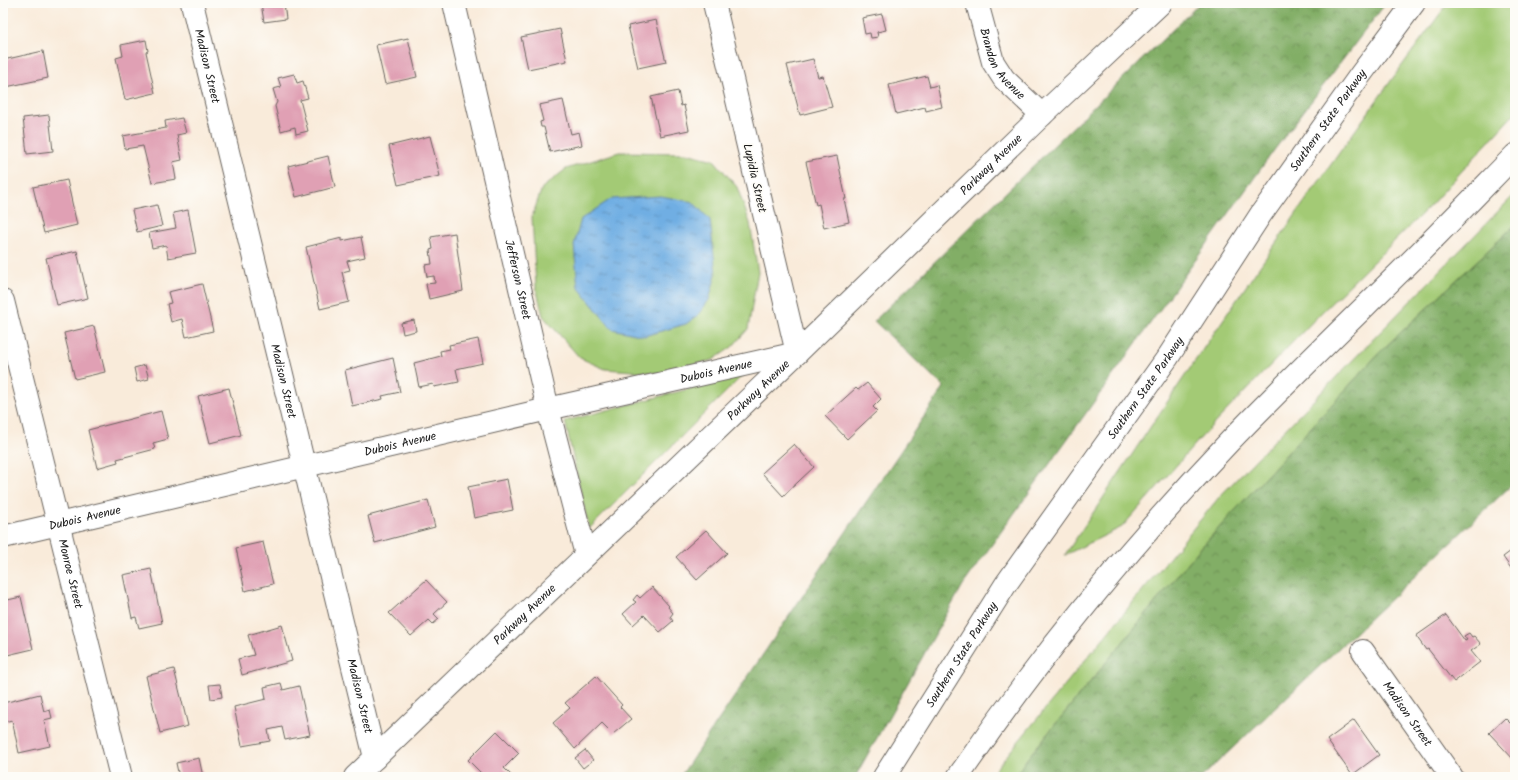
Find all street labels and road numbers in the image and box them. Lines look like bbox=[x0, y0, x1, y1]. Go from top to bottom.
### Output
street label: Brandon Avenue bbox=[974, 26, 1030, 105]
street label: Madison Street bbox=[189, 27, 225, 106]
street label: Southern State Parkway bbox=[1285, 65, 1372, 176]
street label: Parkway Avenue bbox=[956, 129, 1028, 200]
street label: Lupidia Street bbox=[737, 142, 772, 215]
street label: Jefferson Street bbox=[499, 238, 536, 322]
street label: Southern State Parkway bbox=[1103, 333, 1189, 444]
street label: Madison Street bbox=[265, 342, 301, 421]
street label: Dubois Avenue bbox=[678, 354, 755, 389]
street label: Parkway Avenue bbox=[723, 355, 795, 425]
street label: Dubois Avenue bbox=[362, 426, 439, 462]
street label: Dubois Avenue bbox=[47, 500, 123, 536]
street label: Monroe Street bbox=[52, 537, 88, 611]
street label: Parkway Avenue bbox=[489, 579, 561, 650]
street label: Southern State Parkway bbox=[921, 598, 1003, 711]
street label: Madison Street bbox=[341, 657, 378, 736]
street label: Madison Street bbox=[1377, 678, 1437, 751]

